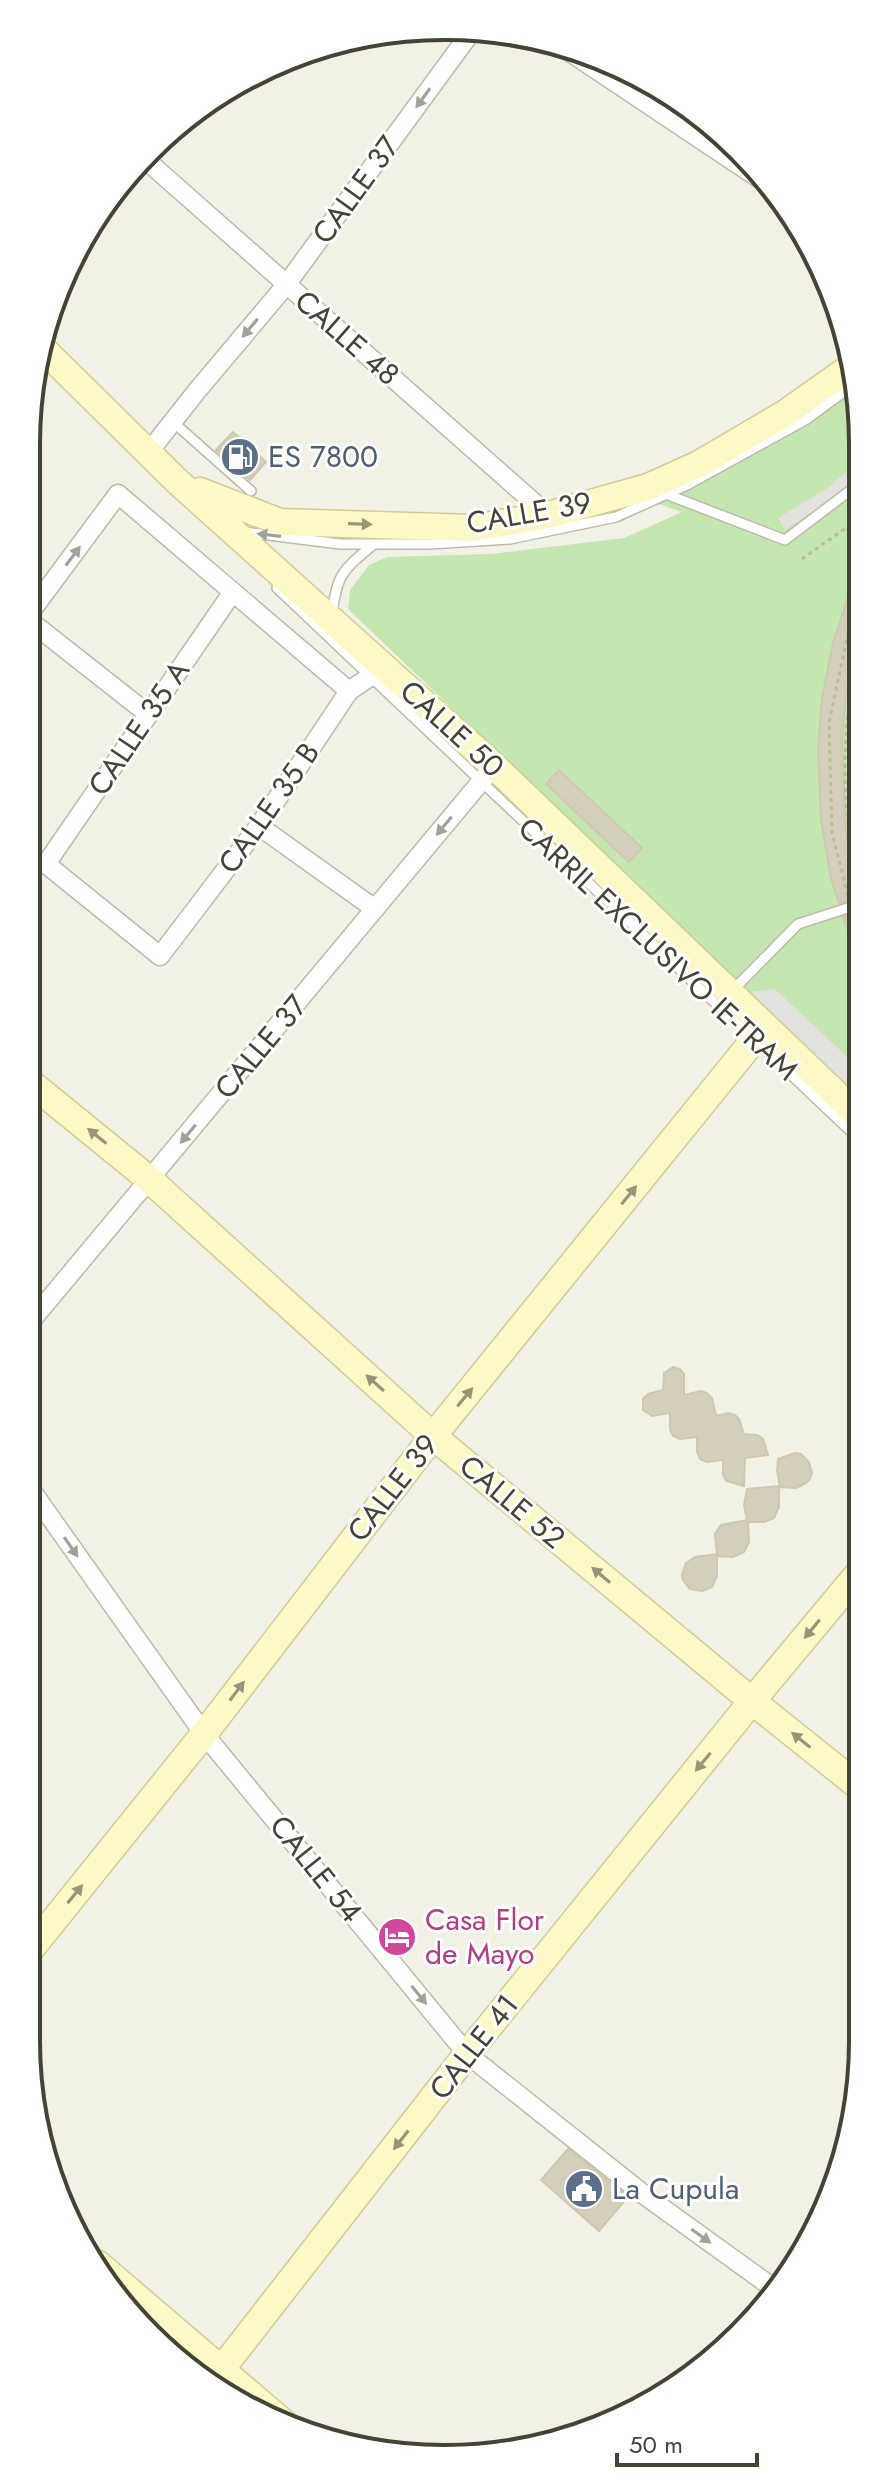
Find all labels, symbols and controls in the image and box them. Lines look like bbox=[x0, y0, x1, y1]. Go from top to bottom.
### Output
one-way arrow bbox=[416, 87, 431, 108]
street label: CALLE 37 bbox=[302, 127, 410, 253]
street label: CALLE 48 bbox=[286, 280, 409, 395]
one-way arrow bbox=[242, 318, 259, 338]
place label: ES 7800 bbox=[268, 435, 378, 478]
fuel station icon: ES 7800 bbox=[219, 436, 261, 478]
street label: CALLE 39 bbox=[463, 480, 595, 545]
one-way arrow bbox=[348, 518, 373, 531]
one-way arrow bbox=[256, 528, 281, 541]
one-way arrow bbox=[64, 545, 80, 566]
street label: CALLE 35 A bbox=[78, 651, 200, 804]
street label: CALLE 50 bbox=[391, 670, 514, 787]
street label: CALLE 35 B bbox=[208, 733, 330, 882]
street label: CARRIL EXCLUSIVO IE-TRAM bbox=[509, 807, 808, 1090]
one-way arrow bbox=[436, 816, 453, 836]
street label: CALLE 37 bbox=[204, 985, 317, 1108]
one-way arrow bbox=[181, 1124, 197, 1144]
one-way arrow bbox=[87, 1129, 107, 1145]
one-way arrow bbox=[620, 1185, 636, 1205]
one-way arrow bbox=[366, 1375, 385, 1393]
one-way arrow bbox=[456, 1386, 473, 1407]
street label: CALLE 39 bbox=[337, 1425, 448, 1551]
street label: CALLE 52 bbox=[450, 1445, 575, 1559]
one-way arrow bbox=[63, 1536, 79, 1558]
one-way arrow bbox=[591, 1567, 611, 1584]
one-way arrow bbox=[804, 1618, 821, 1638]
one-way arrow bbox=[229, 1681, 245, 1701]
one-way arrow bbox=[791, 1733, 811, 1749]
one-way arrow bbox=[695, 1752, 712, 1772]
street label: CALLE 54 bbox=[260, 1806, 373, 1931]
one-way arrow bbox=[66, 1884, 83, 1904]
place label: Casa Flor de Mayo bbox=[425, 1898, 545, 1975]
hotel icon: Casa Flor de Mayo bbox=[376, 1916, 418, 1958]
one-way arrow bbox=[411, 1985, 427, 2005]
street label: CALLE 41 bbox=[419, 1985, 529, 2109]
one-way arrow bbox=[393, 2130, 409, 2150]
place label: La Cupula bbox=[612, 2167, 739, 2210]
public building icon: La Cupula bbox=[563, 2168, 605, 2210]
one-way arrow bbox=[690, 2228, 712, 2244]
scale bar bbox=[617, 2417, 757, 2467]
text: 50 m bbox=[629, 2427, 683, 2462]

